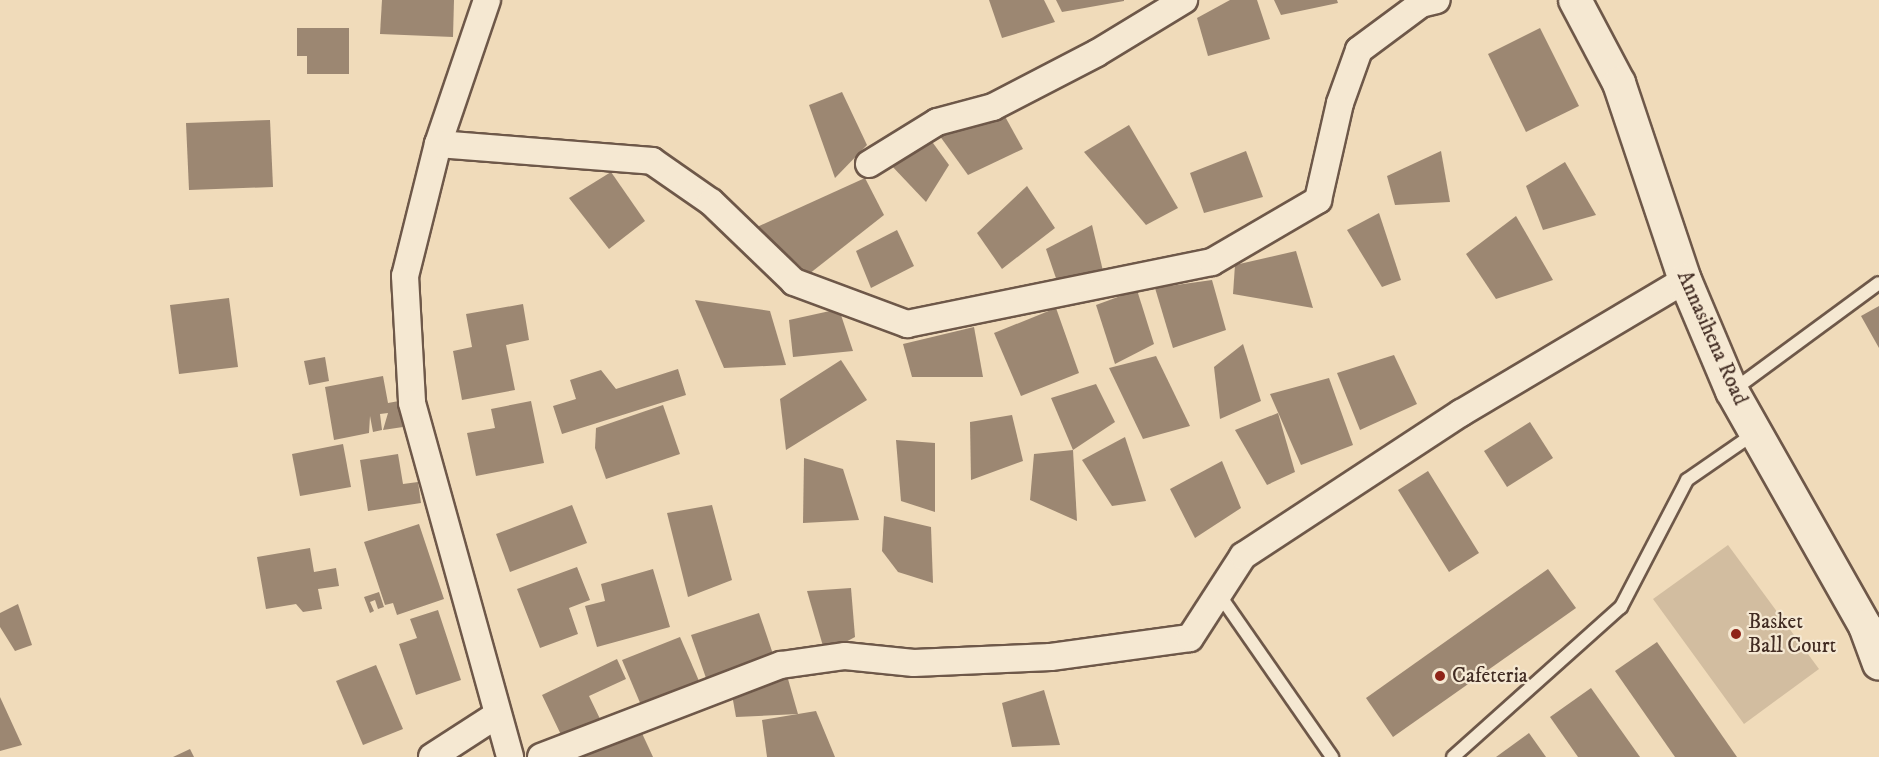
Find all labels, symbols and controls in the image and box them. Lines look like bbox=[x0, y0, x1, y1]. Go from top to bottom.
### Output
street label: Annasihena Road bbox=[1671, 267, 1753, 409]
place label: Basket Ball Court bbox=[1748, 609, 1836, 659]
marker: Basket Ball Court bbox=[1729, 627, 1743, 641]
place label: Cafeteria bbox=[1452, 663, 1528, 689]
marker: Cafeteria bbox=[1433, 669, 1447, 683]

